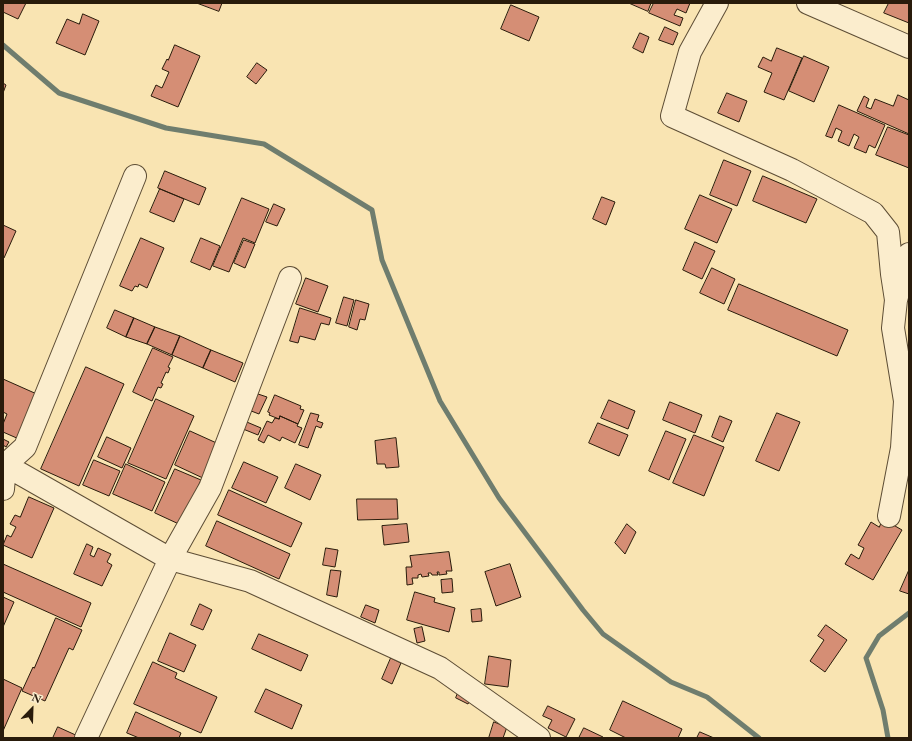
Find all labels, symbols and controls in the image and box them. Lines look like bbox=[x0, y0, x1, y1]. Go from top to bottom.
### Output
north arrow bbox=[12, 689, 52, 729]
text: N bbox=[30, 690, 44, 706]

